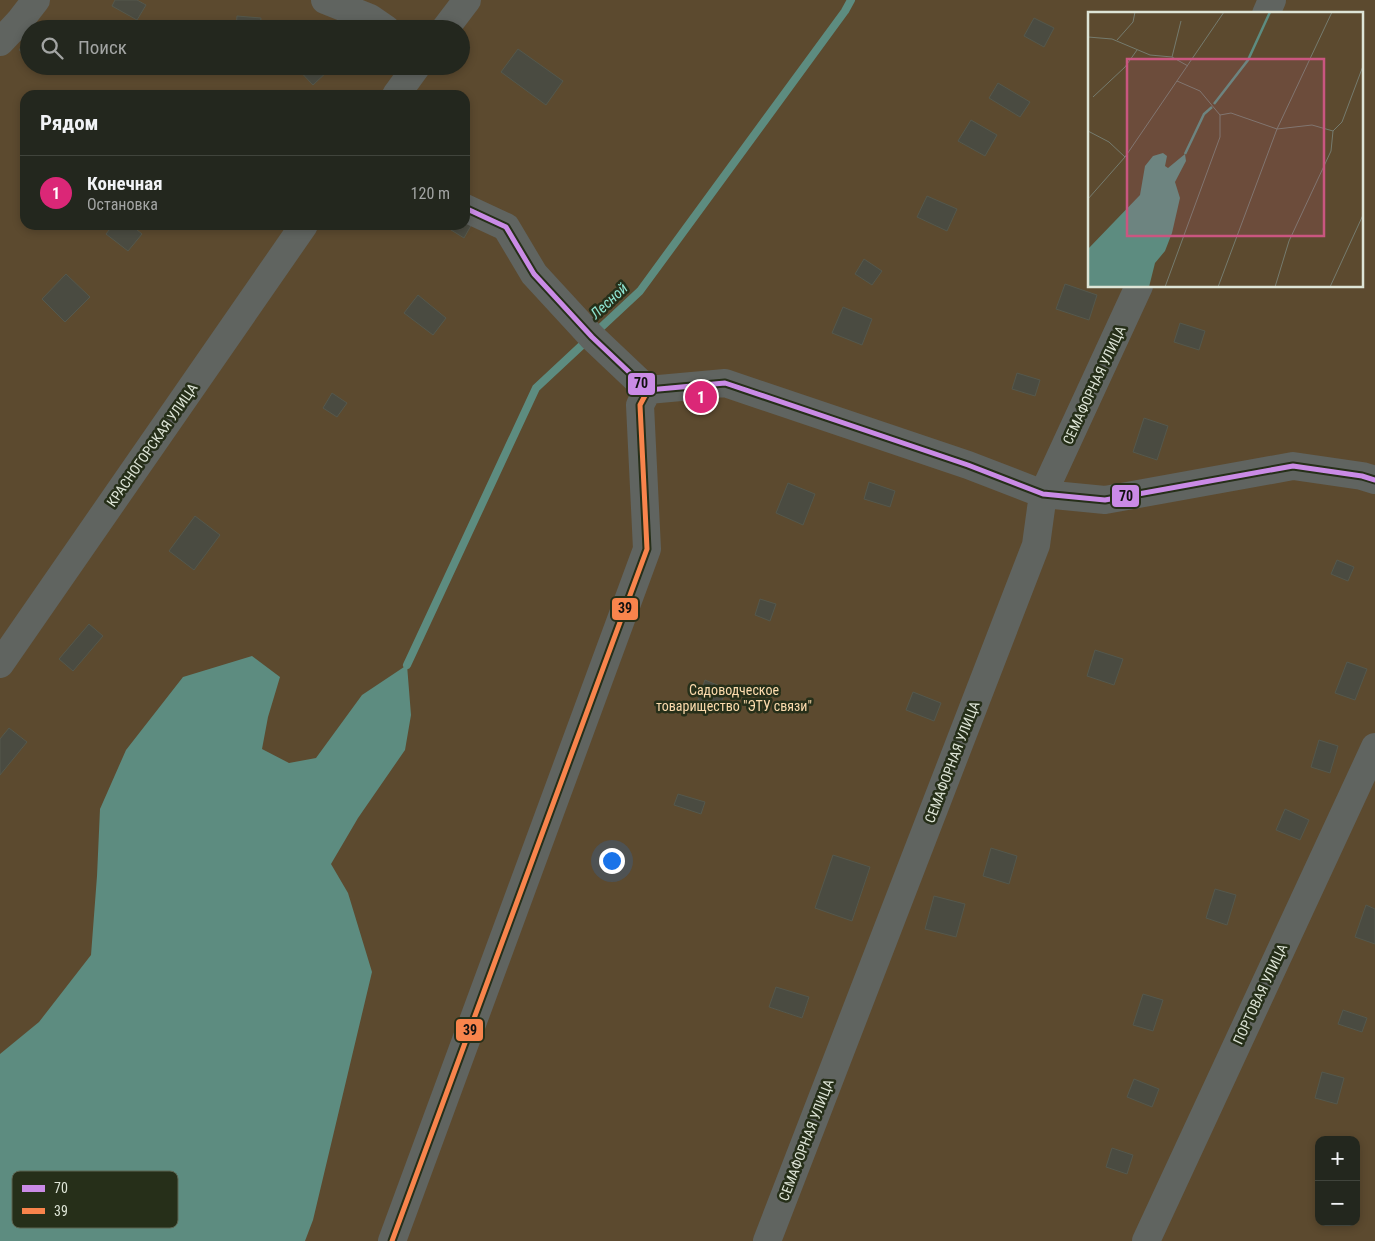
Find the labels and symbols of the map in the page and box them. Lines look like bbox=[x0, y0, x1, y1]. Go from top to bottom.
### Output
inset map bbox=[1088, 12, 1362, 288]
water label: Лесной bbox=[586, 279, 631, 323]
street label: СЕМАФОРНАЯ УЛИЦА bbox=[1059, 323, 1129, 447]
line badge: 70 bbox=[627, 372, 656, 396]
text: 70 bbox=[634, 375, 648, 391]
pin: 1 bbox=[685, 378, 717, 416]
street label: КРАСНОГОРСКАЯ УЛИЦА bbox=[103, 380, 201, 510]
line badge: 70 bbox=[1111, 484, 1140, 508]
text: 70 bbox=[1119, 488, 1133, 504]
line badge: 39 bbox=[611, 597, 639, 621]
text: 39 bbox=[618, 600, 632, 616]
park label: Садоводческое товарищество "ЭТУ связи" bbox=[656, 682, 812, 714]
street label: СЕМАФОРНАЯ УЛИЦА bbox=[921, 699, 983, 825]
your location bbox=[599, 848, 625, 874]
street label: ПОРТОВАЯ УЛИЦА bbox=[1230, 941, 1290, 1047]
line badge: 39 bbox=[455, 1018, 484, 1042]
text: 39 bbox=[463, 1022, 477, 1038]
street label: СЕМАФОРНАЯ УЛИЦА bbox=[775, 1077, 837, 1203]
legend bbox=[12, 1171, 178, 1228]
text: 70 bbox=[54, 1180, 68, 1196]
text: 39 bbox=[54, 1203, 68, 1219]

